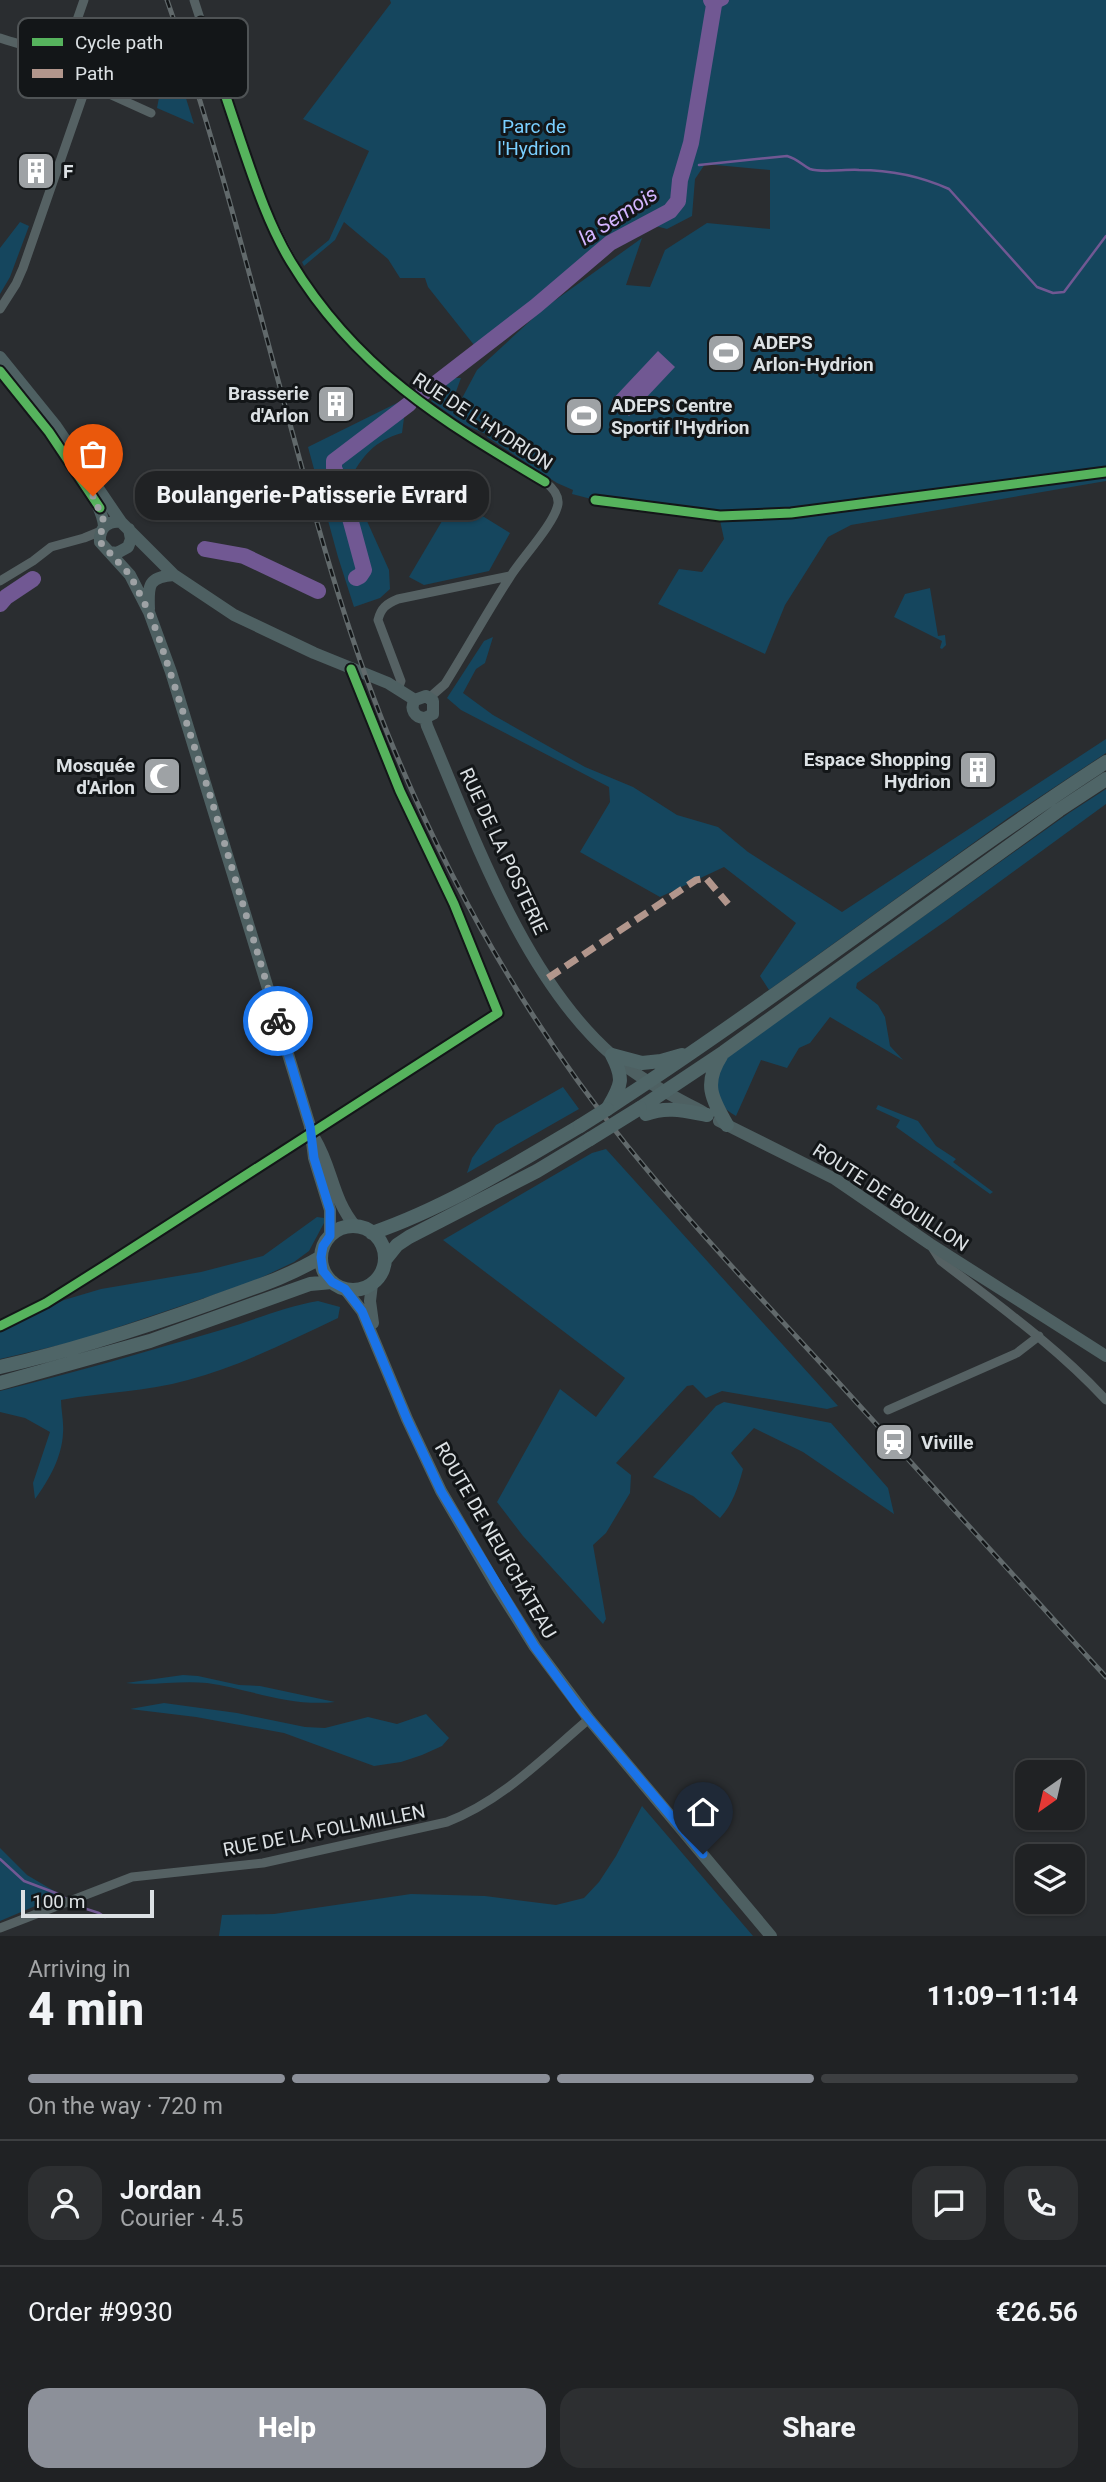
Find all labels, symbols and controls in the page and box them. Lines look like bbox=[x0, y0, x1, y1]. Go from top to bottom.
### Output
legend bbox=[18, 18, 248, 98]
text: Cycle path bbox=[75, 31, 163, 54]
text: Path bbox=[75, 62, 114, 85]
park label: Parc de l'Hydrion bbox=[497, 115, 571, 160]
building icon: F bbox=[15, 150, 57, 192]
place label: F bbox=[63, 160, 74, 183]
water label: la Semois bbox=[574, 182, 662, 250]
place label: ADEPS Arlon-Hydrion bbox=[753, 331, 874, 376]
sports icon: ADEPS Arlon-Hydrion bbox=[705, 332, 747, 374]
street label: RUE DE L'HYDRION bbox=[409, 368, 557, 475]
place label: Brasserie d'Arlon bbox=[228, 382, 309, 427]
building icon: Brasserie d'Arlon bbox=[315, 383, 357, 425]
place label: ADEPS Centre Sportif l'Hydrion bbox=[611, 394, 750, 439]
sports icon: ADEPS Centre Sportif l'Hydrion bbox=[563, 395, 605, 437]
pin bbox=[63, 424, 123, 496]
icon: bag bbox=[74, 435, 112, 473]
callout: Boulangerie-Patisserie Evrard bbox=[135, 472, 488, 520]
text: Boulangerie-Patisserie Evrard bbox=[156, 482, 468, 509]
place label: Espace Shopping Hydrion bbox=[804, 748, 951, 793]
building icon: Espace Shopping Hydrion bbox=[957, 749, 999, 791]
place label: Mosquée d'Arlon bbox=[56, 754, 135, 799]
mosque icon: Mosquée d'Arlon bbox=[141, 755, 183, 797]
street label: RUE DE LA POSTERIE bbox=[455, 764, 552, 938]
courier bbox=[243, 986, 313, 1056]
icon: bike bbox=[259, 1002, 297, 1040]
street label: ROUTE DE BOUILLON bbox=[809, 1139, 973, 1256]
station icon: Viville bbox=[873, 1421, 915, 1463]
place label: Viville bbox=[921, 1431, 973, 1454]
street label: ROUTE DE NEUFCHÂTEAU bbox=[430, 1438, 561, 1643]
north arrow bbox=[1015, 1760, 1085, 1830]
map controls bbox=[1015, 1760, 1085, 1914]
pin bbox=[673, 1782, 733, 1854]
icon: home bbox=[684, 1793, 722, 1831]
street label: RUE DE LA FOLLMILLEN bbox=[221, 1800, 427, 1861]
button: layers bbox=[1015, 1844, 1085, 1914]
scale bar bbox=[21, 1887, 154, 1919]
text: 100 m bbox=[32, 1890, 85, 1913]
text: Arriving in bbox=[28, 1956, 131, 1983]
text: 11:09–11:14 bbox=[927, 1981, 1078, 2011]
text: 4 min bbox=[28, 1982, 144, 2036]
text: On the way · 720 m bbox=[28, 2093, 223, 2120]
button: person bbox=[28, 2166, 102, 2240]
button: chat bbox=[912, 2166, 986, 2240]
button: phone bbox=[1004, 2166, 1078, 2240]
text: Jordan bbox=[120, 2175, 202, 2205]
text: Courier · 4.5 bbox=[120, 2205, 243, 2232]
text: Order #9930 bbox=[28, 2297, 173, 2327]
text: €26.56 bbox=[996, 2297, 1078, 2327]
button: Help bbox=[28, 2388, 546, 2468]
button: Share bbox=[560, 2388, 1078, 2468]

